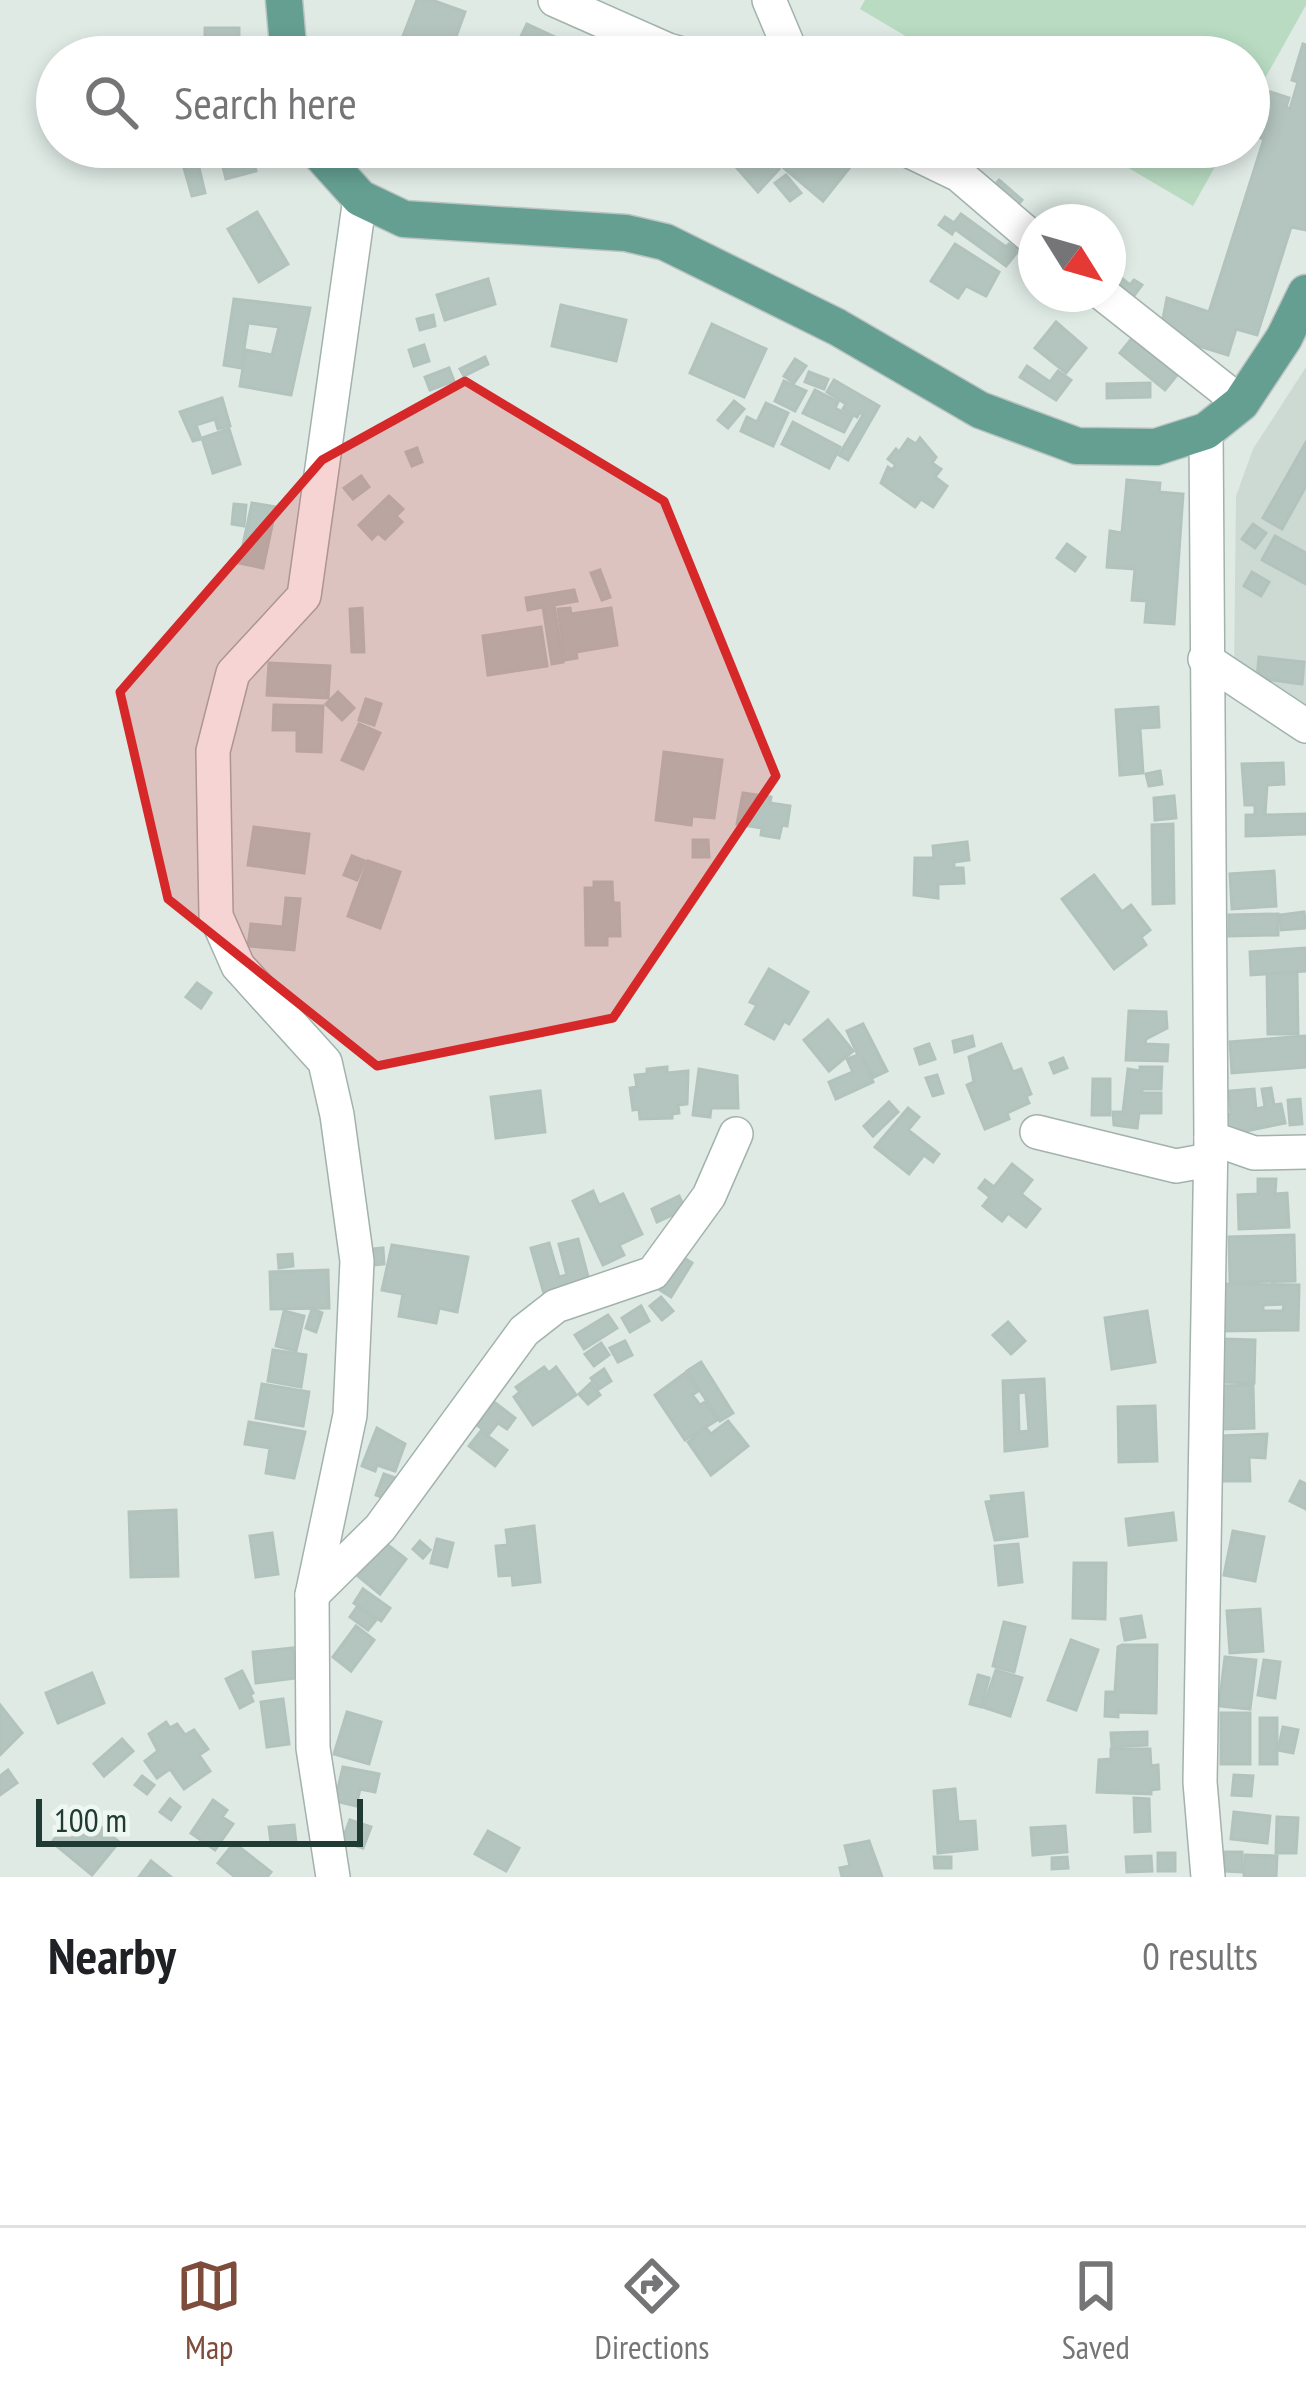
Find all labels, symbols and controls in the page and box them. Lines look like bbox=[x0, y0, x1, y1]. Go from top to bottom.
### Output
search box bbox=[36, 36, 1270, 168]
icon: search bbox=[78, 69, 144, 135]
text: Search here bbox=[174, 73, 357, 131]
north arrow bbox=[1018, 204, 1126, 312]
scale bar bbox=[36, 1793, 363, 1846]
text: 100 m bbox=[54, 1798, 127, 1841]
text: Nearby bbox=[48, 1922, 176, 1988]
text: 0 results bbox=[1142, 1930, 1258, 1981]
tab: Map bbox=[176, 2253, 242, 2368]
tab: Directions bbox=[595, 2253, 709, 2368]
tab: Saved bbox=[1062, 2253, 1130, 2368]

